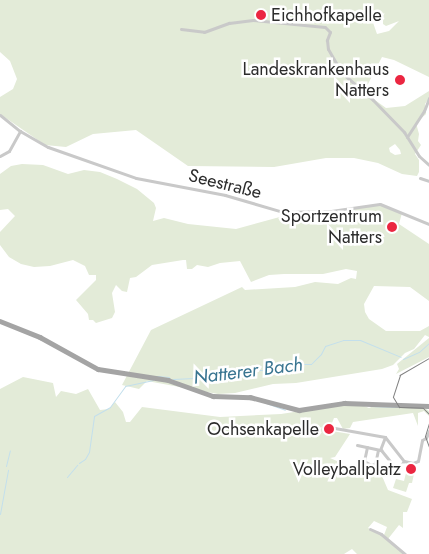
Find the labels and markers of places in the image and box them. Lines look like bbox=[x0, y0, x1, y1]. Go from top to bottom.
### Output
place label: Eichhofkapelle bbox=[271, 4, 382, 26]
marker: Eichhofkapelle bbox=[255, 9, 267, 21]
place label: Landeskrankenhaus Natters bbox=[243, 59, 389, 102]
marker: Landeskrankenhaus Natters bbox=[393, 73, 407, 87]
place label: Sportzentrum Natters bbox=[281, 206, 382, 248]
marker: Sportzentrum Natters bbox=[386, 221, 398, 233]
place label: Ochsenkapelle bbox=[207, 418, 319, 440]
marker: Ochsenkapelle bbox=[323, 423, 335, 435]
place label: Volleyballplatz bbox=[293, 458, 401, 480]
marker: Volleyballplatz bbox=[405, 463, 417, 475]

